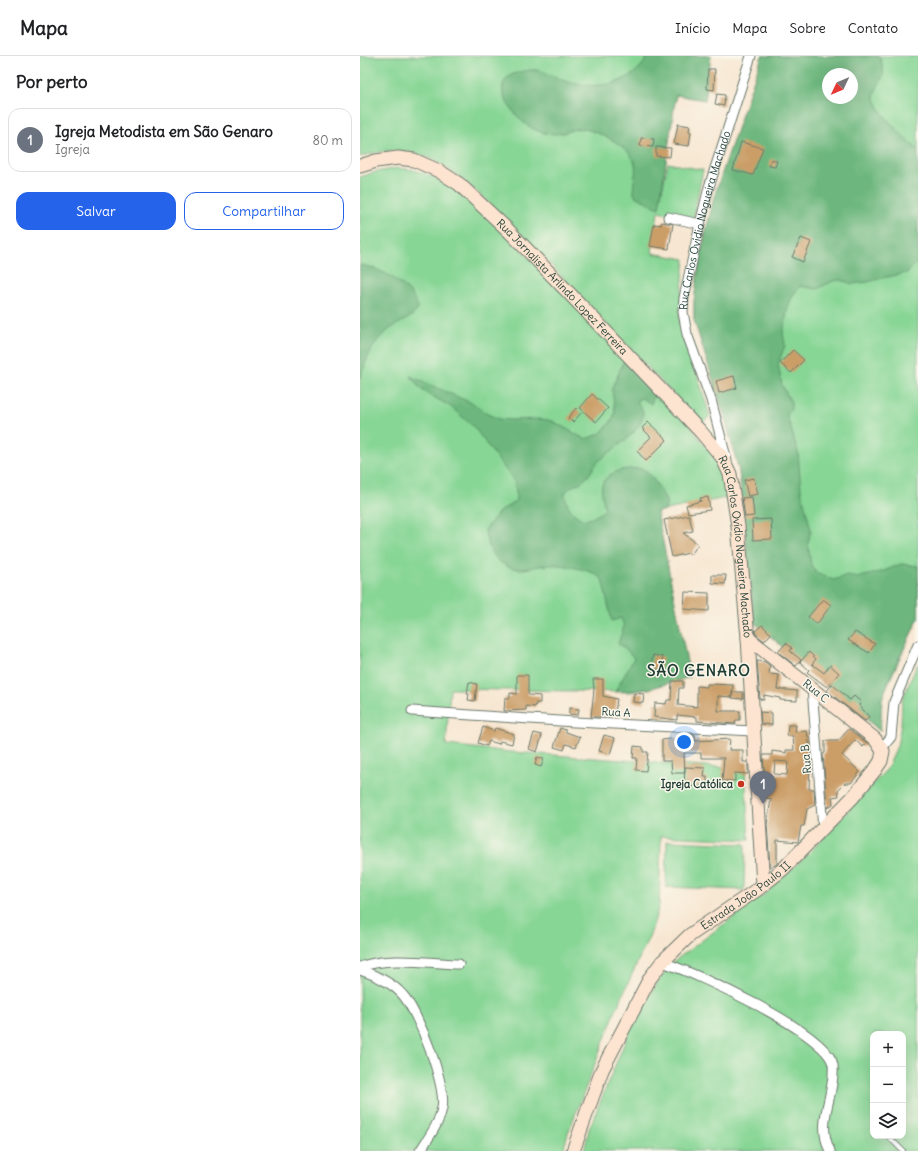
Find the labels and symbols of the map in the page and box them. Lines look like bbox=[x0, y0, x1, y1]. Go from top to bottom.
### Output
north arrow bbox=[822, 68, 858, 104]
street label: Rua Carlos Ovídio Nogueira Machado bbox=[676, 129, 734, 310]
street label: Rua Jornalista Arlindo Lopez Ferreira bbox=[494, 216, 631, 358]
street label: Rua Carlos Ovídio Nogueira Machado bbox=[715, 453, 755, 638]
district label: SÃO GENARO bbox=[647, 660, 751, 680]
street label: Rua C bbox=[800, 676, 832, 706]
street label: Rua A bbox=[601, 704, 631, 720]
your location bbox=[674, 732, 694, 752]
street label: Rua B bbox=[798, 744, 814, 774]
pin: 1 bbox=[750, 771, 776, 804]
place label: Igreja Católica bbox=[661, 777, 734, 792]
marker: Igreja Católica bbox=[736, 779, 746, 789]
street label: Estrada João Paulo II bbox=[698, 858, 794, 933]

